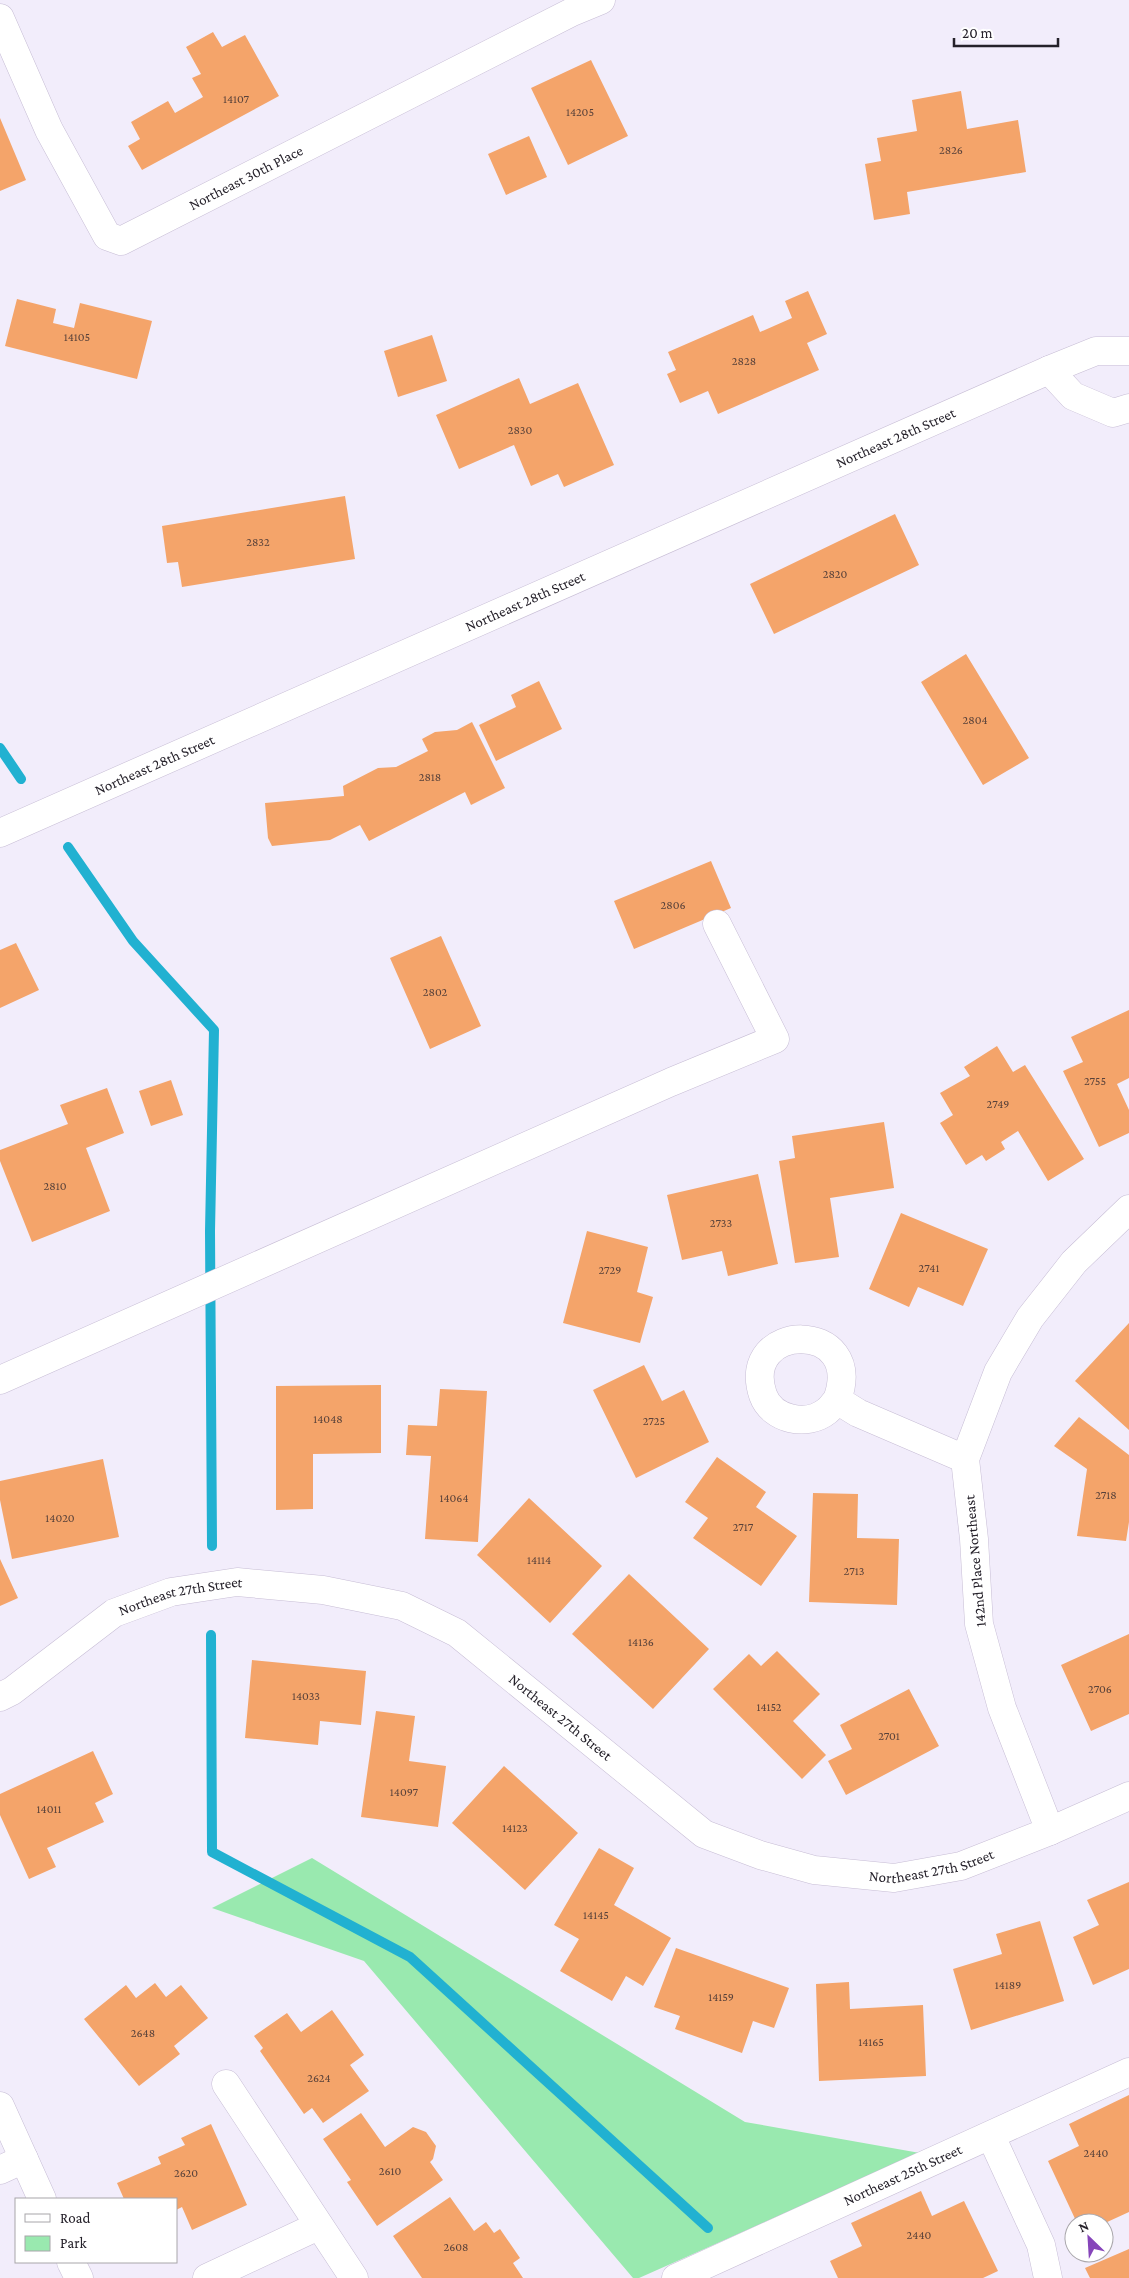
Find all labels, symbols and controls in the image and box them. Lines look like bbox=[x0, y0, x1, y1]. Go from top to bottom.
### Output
scale bar bbox=[954, 15, 1058, 47]
text: 20 m bbox=[962, 25, 993, 41]
house number: 14107 bbox=[223, 92, 250, 106]
house number: 14205 bbox=[566, 105, 594, 119]
street label: Northeast 30th Place bbox=[186, 142, 306, 213]
house number: 2826 bbox=[939, 143, 963, 157]
house number: 14105 bbox=[64, 330, 90, 344]
house number: 2828 bbox=[732, 354, 756, 368]
street label: Northeast 28th Street bbox=[833, 404, 959, 471]
house number: 2830 bbox=[508, 423, 532, 437]
house number: 2832 bbox=[246, 535, 270, 549]
street label: Northeast 28th Street bbox=[463, 567, 588, 635]
house number: 2820 bbox=[823, 567, 848, 581]
house number: 2804 bbox=[962, 713, 988, 727]
street label: Northeast 28th Street bbox=[92, 731, 218, 798]
house number: 2818 bbox=[419, 770, 441, 784]
house number: 2806 bbox=[660, 898, 686, 912]
house number: 2802 bbox=[423, 985, 448, 999]
house number: 2755 bbox=[1084, 1074, 1106, 1088]
house number: 2749 bbox=[987, 1097, 1009, 1111]
house number: 2810 bbox=[44, 1179, 67, 1193]
house number: 2733 bbox=[710, 1216, 732, 1230]
house number: 2741 bbox=[919, 1261, 939, 1275]
house number: 2729 bbox=[599, 1263, 621, 1277]
house number: 14048 bbox=[313, 1412, 343, 1426]
house number: 2725 bbox=[643, 1414, 665, 1428]
house number: 2718 bbox=[1095, 1488, 1117, 1502]
house number: 14064 bbox=[439, 1491, 469, 1505]
street label: 142nd Place Northeast bbox=[961, 1493, 989, 1628]
house number: 14020 bbox=[45, 1511, 75, 1525]
house number: 2717 bbox=[733, 1520, 754, 1534]
house number: 14114 bbox=[527, 1553, 551, 1567]
house number: 2713 bbox=[844, 1564, 865, 1578]
street label: Northeast 27th Street bbox=[116, 1574, 244, 1619]
house number: 14136 bbox=[628, 1635, 654, 1649]
street label: Northeast 27th Street bbox=[506, 1671, 616, 1764]
house number: 2706 bbox=[1088, 1682, 1112, 1696]
house number: 14033 bbox=[292, 1689, 320, 1703]
house number: 14152 bbox=[756, 1700, 782, 1714]
house number: 2701 bbox=[878, 1729, 900, 1743]
house number: 14097 bbox=[390, 1785, 419, 1799]
house number: 14011 bbox=[37, 1802, 61, 1816]
house number: 14123 bbox=[502, 1821, 528, 1835]
street label: Northeast 27th Street bbox=[868, 1846, 997, 1886]
house number: 14145 bbox=[583, 1908, 609, 1922]
house number: 14189 bbox=[995, 1978, 1021, 1992]
house number: 14159 bbox=[708, 1990, 734, 2004]
house number: 2648 bbox=[131, 2026, 155, 2040]
house number: 14165 bbox=[858, 2035, 884, 2049]
house number: 2624 bbox=[307, 2071, 331, 2085]
street label: Northeast 25th Street bbox=[841, 2141, 965, 2209]
house number: 2440 bbox=[1084, 2146, 1109, 2160]
house number: 2610 bbox=[379, 2164, 402, 2178]
house number: 2620 bbox=[174, 2166, 198, 2180]
legend bbox=[15, 2198, 178, 2263]
text: Road bbox=[60, 2210, 91, 2226]
north arrow bbox=[1064, 2213, 1114, 2263]
text: N bbox=[1076, 2217, 1092, 2235]
house number: 2440 bbox=[907, 2228, 932, 2242]
text: Park bbox=[60, 2235, 87, 2251]
house number: 2608 bbox=[443, 2240, 469, 2254]

